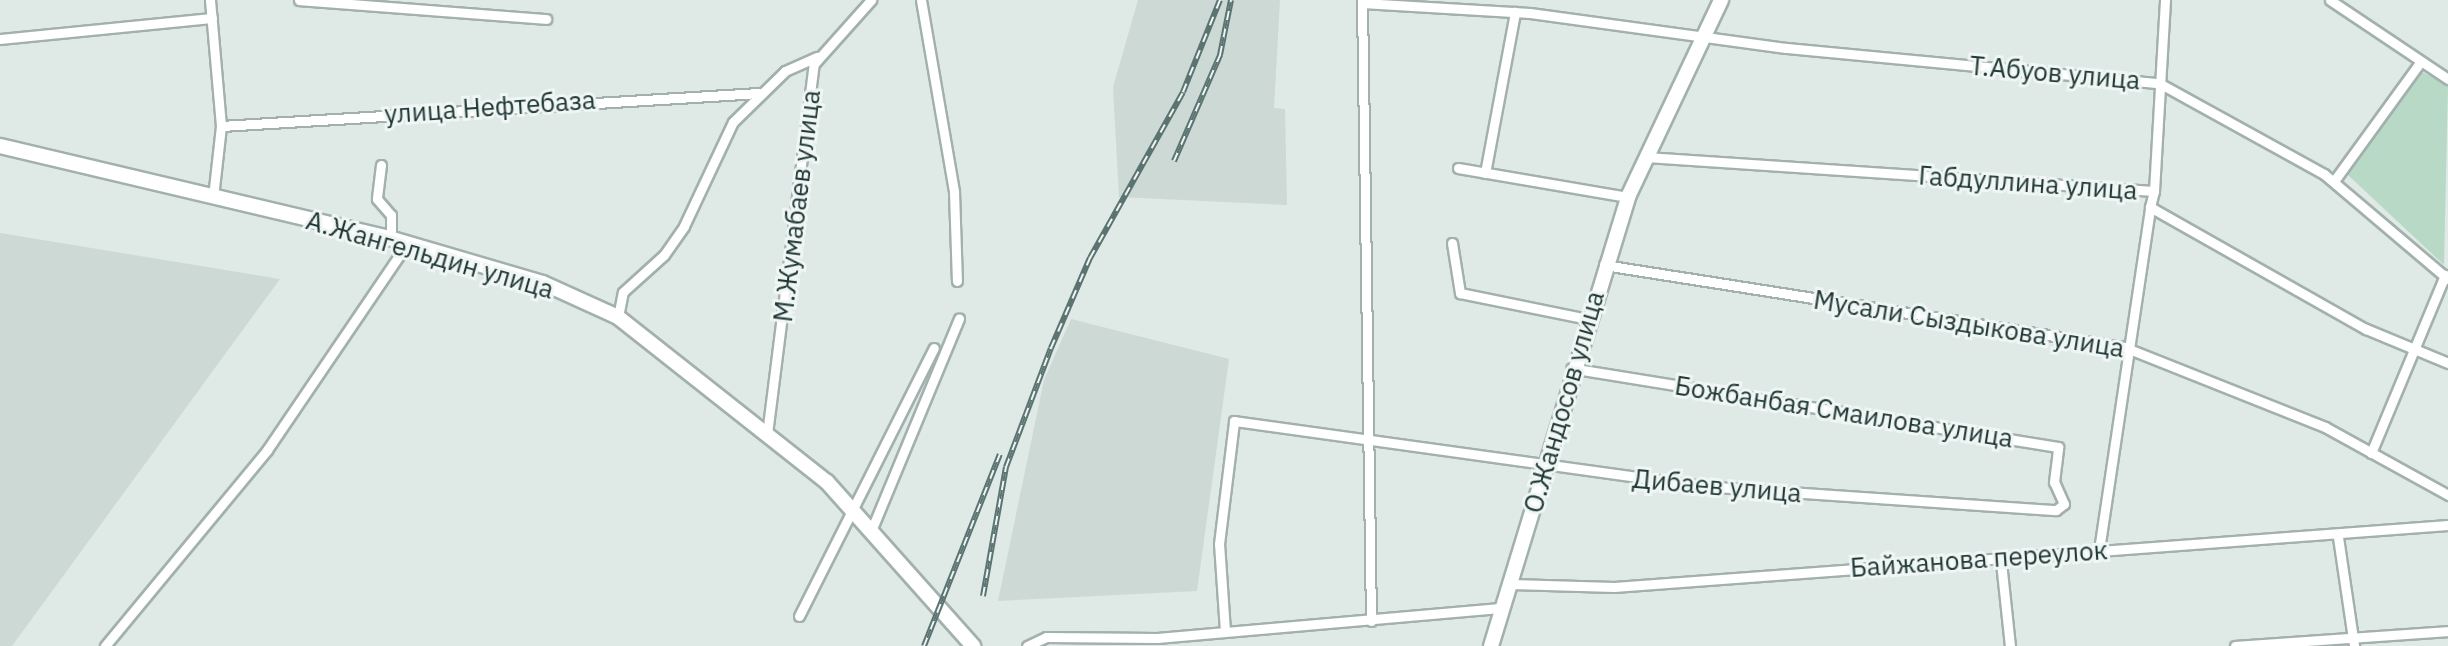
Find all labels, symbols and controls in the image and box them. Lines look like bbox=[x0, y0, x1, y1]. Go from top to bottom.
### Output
street label: Т.Абуов улица bbox=[1968, 50, 2142, 96]
street label: улица Нефтебаза bbox=[383, 84, 597, 130]
street label: М.Жумабаев улица bbox=[767, 88, 827, 324]
street label: Габдуллина улица bbox=[1918, 160, 2138, 206]
street label: А.Жангельдин улица bbox=[303, 205, 557, 305]
street label: Мусали Сыздыкова улица bbox=[1811, 284, 2127, 364]
street label: О.Жандосов улица bbox=[1517, 287, 1611, 517]
street label: Божбанбая Смаилова улица bbox=[1673, 370, 2015, 454]
street label: Дибаев улица bbox=[1631, 463, 1803, 509]
street label: Байжанова переулок bbox=[1849, 534, 2109, 584]

